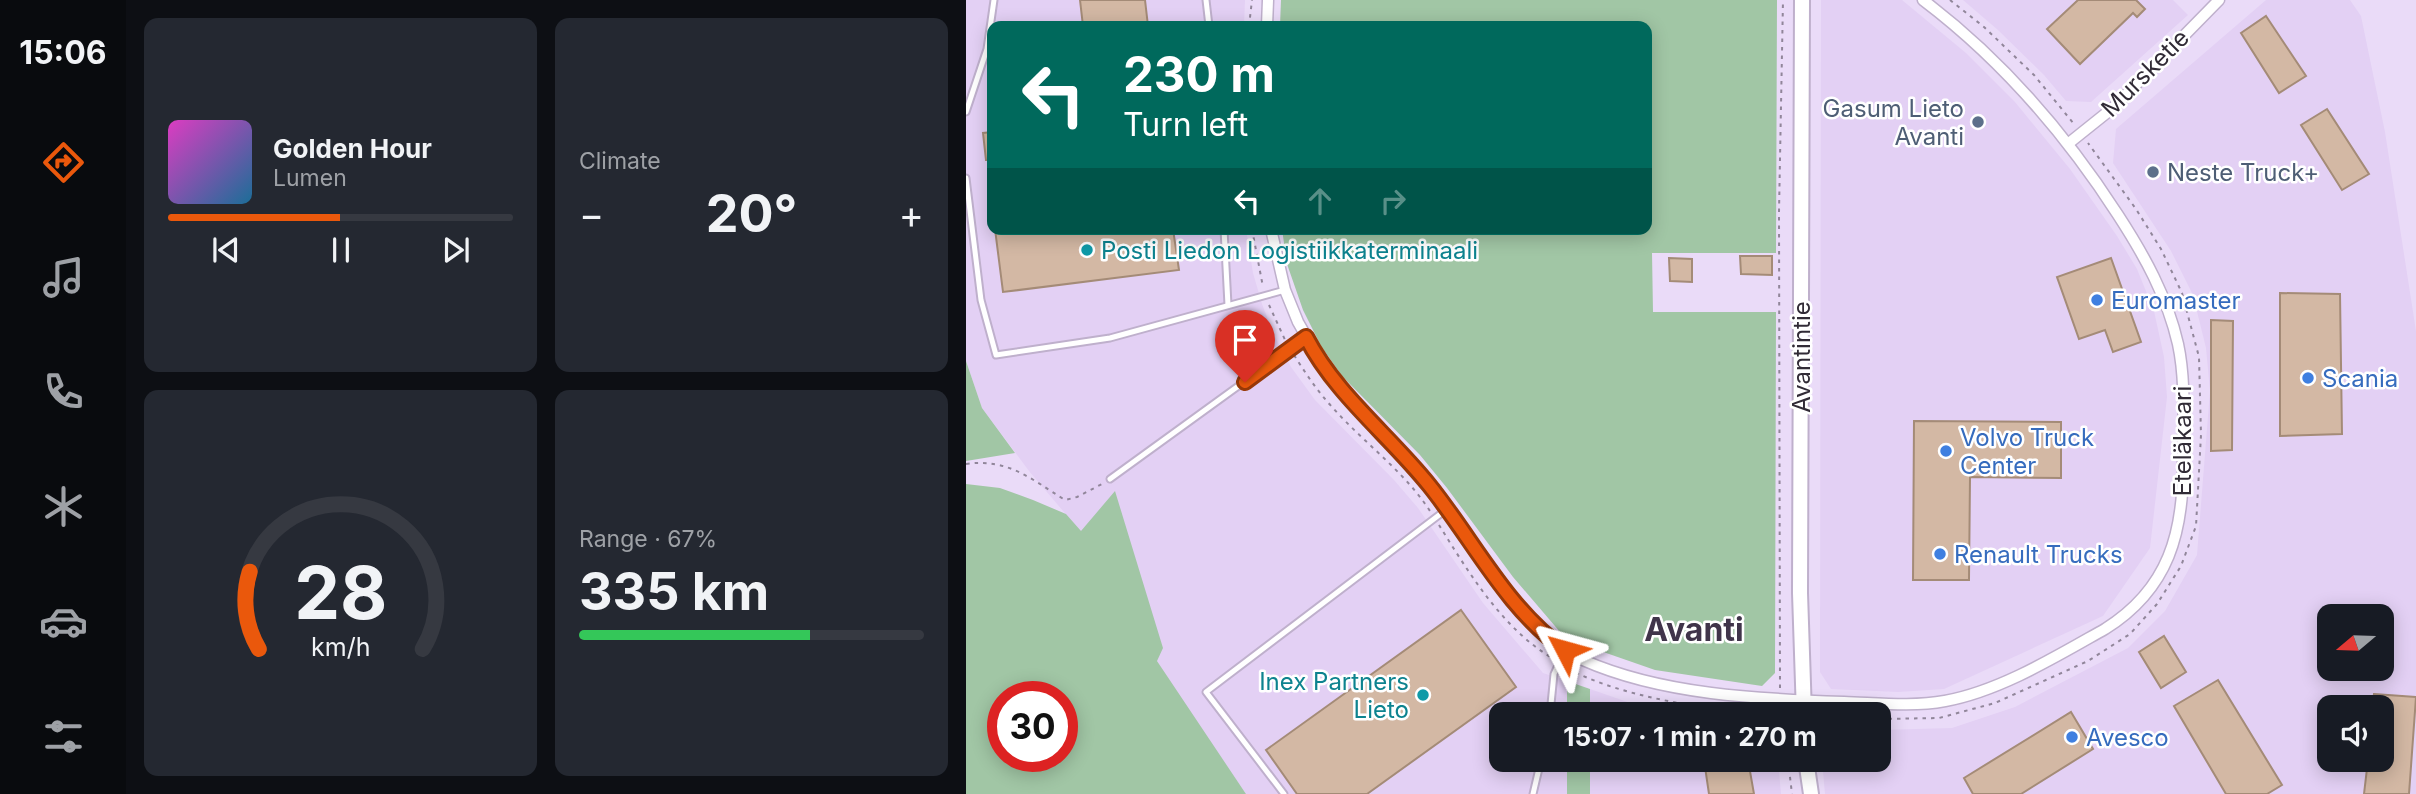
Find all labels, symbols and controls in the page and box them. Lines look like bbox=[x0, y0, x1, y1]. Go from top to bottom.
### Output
street label: Mursketie bbox=[2095, 23, 2195, 123]
text: 15:06 bbox=[19, 33, 107, 72]
text: 230 m bbox=[1123, 45, 1275, 104]
icon: left bbox=[1008, 49, 1099, 140]
place label: Gasum Lieto Avanti bbox=[1823, 94, 1964, 151]
text: Turn left bbox=[1123, 105, 1248, 144]
marker: Gasum Lieto Avanti bbox=[1970, 114, 1986, 130]
text: Golden Hour bbox=[273, 133, 432, 164]
icon: directions bbox=[39, 138, 88, 187]
text: Climate bbox=[579, 147, 661, 175]
place label: Neste Truck+ bbox=[2167, 158, 2319, 187]
text: Lumen bbox=[273, 164, 347, 192]
marker: Neste Truck+ bbox=[2145, 164, 2161, 180]
text: 20° bbox=[706, 182, 797, 245]
icon: left bbox=[1228, 182, 1266, 220]
icon: ahead bbox=[1301, 182, 1339, 220]
icon: right bbox=[1374, 182, 1412, 220]
text: − bbox=[579, 191, 604, 237]
text: + bbox=[899, 191, 924, 237]
icon: previous bbox=[207, 231, 245, 269]
icon: pause bbox=[322, 231, 360, 269]
icon: next bbox=[437, 231, 475, 269]
place label: Posti Liedon Logistiikkaterminaali bbox=[1101, 236, 1478, 265]
marker: Posti Liedon Logistiikkaterminaali bbox=[1079, 242, 1095, 258]
icon: music bbox=[39, 253, 88, 302]
place label: Euromaster bbox=[2111, 286, 2240, 315]
marker: Euromaster bbox=[2089, 292, 2105, 308]
street label: Avantintie bbox=[1787, 301, 1816, 413]
pin bbox=[1215, 310, 1275, 382]
icon: arrive bbox=[1226, 321, 1264, 359]
place label: Scania bbox=[2322, 364, 2398, 393]
icon: phone bbox=[39, 367, 88, 416]
marker: Scania bbox=[2300, 370, 2316, 386]
street label: Eteläkaari bbox=[2168, 386, 2197, 496]
place label: Volvo Truck Center bbox=[1960, 423, 2094, 480]
marker: Volvo Truck Center bbox=[1938, 443, 1954, 459]
icon: climate bbox=[39, 482, 88, 531]
text: Range · 67% bbox=[579, 525, 717, 553]
place label: Renault Trucks bbox=[1954, 540, 2123, 569]
marker: Renault Trucks bbox=[1932, 546, 1948, 562]
text: 28 bbox=[294, 548, 387, 637]
text: 335 km bbox=[579, 560, 769, 623]
icon: car bbox=[39, 597, 88, 646]
north arrow bbox=[2317, 604, 2394, 681]
map controls bbox=[2317, 604, 2394, 772]
district label: Avanti bbox=[1644, 610, 1744, 649]
position arrow bbox=[1528, 613, 1602, 687]
text: km/h bbox=[311, 632, 370, 662]
place label: Inex Partners Lieto bbox=[1259, 667, 1409, 724]
speed limit sign: 30 bbox=[987, 681, 1078, 772]
marker: Inex Partners Lieto bbox=[1415, 687, 1431, 703]
button: sound bbox=[2317, 695, 2394, 772]
icon: filters bbox=[39, 712, 88, 761]
text: 15:07 · 1 min · 270 m bbox=[1563, 721, 1817, 752]
place label: Avesco bbox=[2086, 723, 2169, 752]
marker: Avesco bbox=[2064, 729, 2080, 745]

